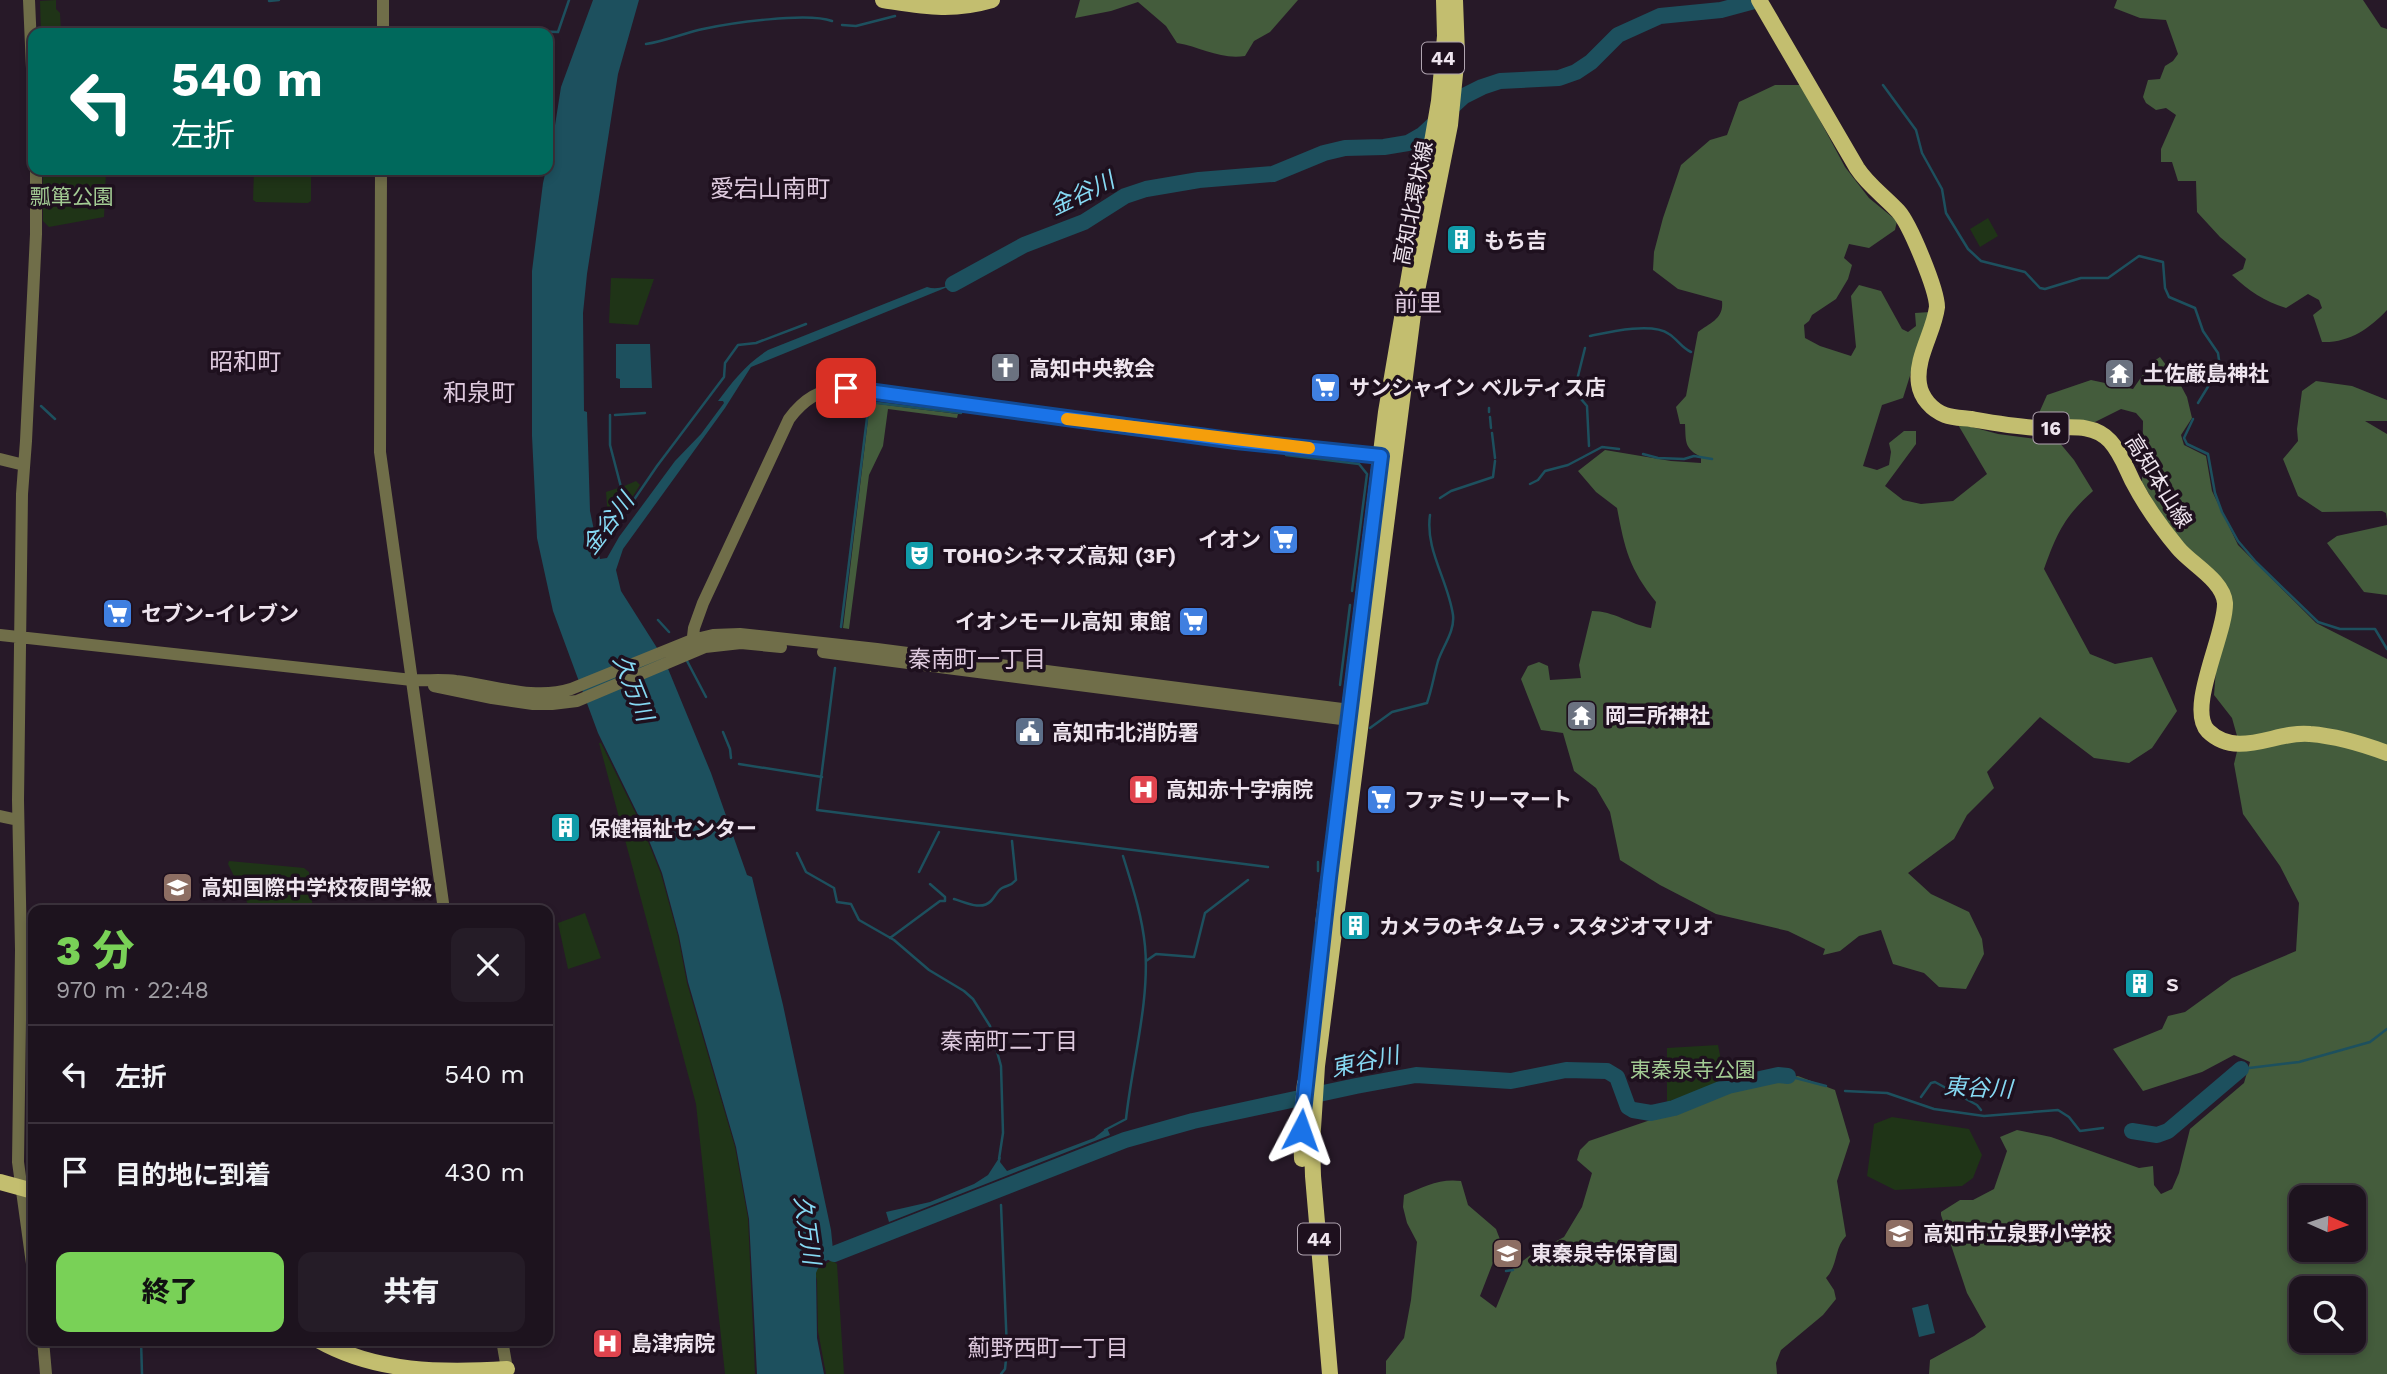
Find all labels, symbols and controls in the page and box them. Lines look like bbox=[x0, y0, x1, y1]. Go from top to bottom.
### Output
road number: 44 bbox=[1422, 43, 1464, 74]
text: 540 m bbox=[171, 50, 323, 108]
icon: left bbox=[56, 56, 147, 147]
text: 左折 bbox=[171, 116, 235, 154]
street label: 高知北環状線 bbox=[1389, 139, 1437, 267]
water label: 金谷川 bbox=[1045, 165, 1122, 221]
district label: 愛宕山南町 bbox=[710, 175, 830, 203]
park label: 瓢箪公園 bbox=[30, 184, 114, 209]
building icon: もち吉 bbox=[1444, 223, 1478, 257]
place label: もち吉 bbox=[1484, 228, 1547, 253]
district label: 前里 bbox=[1394, 289, 1442, 317]
district label: 昭和町 bbox=[209, 348, 281, 376]
church icon: 高知中央教会 bbox=[989, 351, 1023, 385]
place label: 高知中央教会 bbox=[1029, 356, 1155, 381]
temple icon: 土佐厳島神社 bbox=[2103, 356, 2137, 390]
pin bbox=[816, 358, 876, 418]
place label: 土佐厳島神社 bbox=[2143, 361, 2269, 386]
icon: arrive bbox=[827, 369, 865, 407]
supermarket icon: サンシャイン ベルティス店 bbox=[1309, 370, 1343, 404]
place label: サンシャイン ベルティス店 bbox=[1349, 375, 1606, 400]
district label: 和泉町 bbox=[443, 379, 515, 407]
road number: 16 bbox=[2034, 412, 2068, 444]
street label: 高知本山線 bbox=[2121, 430, 2197, 532]
water label: 金谷川 bbox=[576, 486, 641, 560]
supermarket icon: イオン bbox=[1267, 522, 1301, 556]
place label: イオン bbox=[1198, 527, 1261, 552]
theatre icon: TOHOシネマズ高知 (3F) bbox=[903, 538, 937, 572]
place label: TOHOシネマズ高知 (3F) bbox=[943, 543, 1176, 568]
supermarket icon: セブン-イレブン bbox=[101, 596, 135, 630]
place label: セブン-イレブン bbox=[141, 601, 299, 626]
supermarket icon: イオンモール高知 東館 bbox=[1177, 604, 1211, 638]
place label: イオンモール高知 東館 bbox=[955, 609, 1171, 634]
district label: 秦南町一丁目 bbox=[908, 646, 1046, 673]
water label: 久万川 bbox=[608, 651, 660, 728]
temple icon: 岡三所神社 bbox=[1565, 698, 1599, 732]
place label: 岡三所神社 bbox=[1605, 703, 1710, 728]
public building icon: 高知市北消防署 bbox=[1012, 715, 1046, 749]
place label: 高知市北消防署 bbox=[1052, 720, 1199, 745]
hospital icon: 高知赤十字病院 bbox=[1126, 772, 1160, 806]
place label: 高知赤十字病院 bbox=[1166, 777, 1313, 802]
supermarket icon: ファミリーマート bbox=[1364, 782, 1398, 816]
place label: ファミリーマート bbox=[1404, 787, 1572, 812]
building icon: 保健福祉センター bbox=[549, 811, 583, 845]
place label: 保健福祉センター bbox=[589, 816, 757, 841]
school or university icon: 高知国際中学校夜間学級 bbox=[161, 870, 195, 904]
place label: 高知国際中学校夜間学級 bbox=[201, 875, 432, 900]
building icon: カメラのキタムラ・スタジオマリオ bbox=[1339, 909, 1373, 943]
place label: カメラのキタムラ・スタジオマリオ bbox=[1379, 914, 1714, 939]
text: 3 分 bbox=[56, 926, 134, 975]
button: close bbox=[451, 928, 525, 1002]
building icon: ｓ bbox=[2122, 966, 2156, 1000]
place label: ｓ bbox=[2162, 971, 2183, 996]
text: 970 m · 22:48 bbox=[56, 977, 209, 1004]
district label: 秦南町二丁目 bbox=[940, 1028, 1078, 1055]
water label: 東谷川 bbox=[1328, 1041, 1404, 1082]
icon: left bbox=[56, 1055, 94, 1093]
park label: 東秦泉寺公園 bbox=[1630, 1057, 1756, 1082]
text: 540 m bbox=[444, 1059, 525, 1089]
text: 左折 bbox=[115, 1062, 167, 1092]
water label: 東谷川 bbox=[1943, 1073, 2016, 1103]
position arrow bbox=[1264, 1093, 1338, 1167]
icon: arrive bbox=[56, 1153, 94, 1191]
text: 430 m bbox=[444, 1157, 525, 1187]
text: 目的地に到着 bbox=[115, 1160, 271, 1190]
north arrow bbox=[2289, 1185, 2366, 1262]
map controls bbox=[2289, 1185, 2366, 1353]
water label: 久万川 bbox=[789, 1194, 826, 1269]
school or university icon: 高知市立泉野小学校 bbox=[1883, 1216, 1917, 1250]
place label: 高知市立泉野小学校 bbox=[1923, 1221, 2112, 1246]
road number: 44 bbox=[1298, 1224, 1340, 1254]
school or university icon: 東秦泉寺保育園 bbox=[1491, 1236, 1525, 1270]
place label: 東秦泉寺保育園 bbox=[1531, 1241, 1678, 1266]
button: 終了 bbox=[56, 1252, 284, 1332]
button: 共有 bbox=[298, 1252, 525, 1332]
button: search bbox=[2289, 1276, 2366, 1353]
hospital icon: 島津病院 bbox=[591, 1326, 625, 1360]
place label: 島津病院 bbox=[631, 1331, 715, 1356]
district label: 薊野西町一丁目 bbox=[968, 1335, 1129, 1362]

